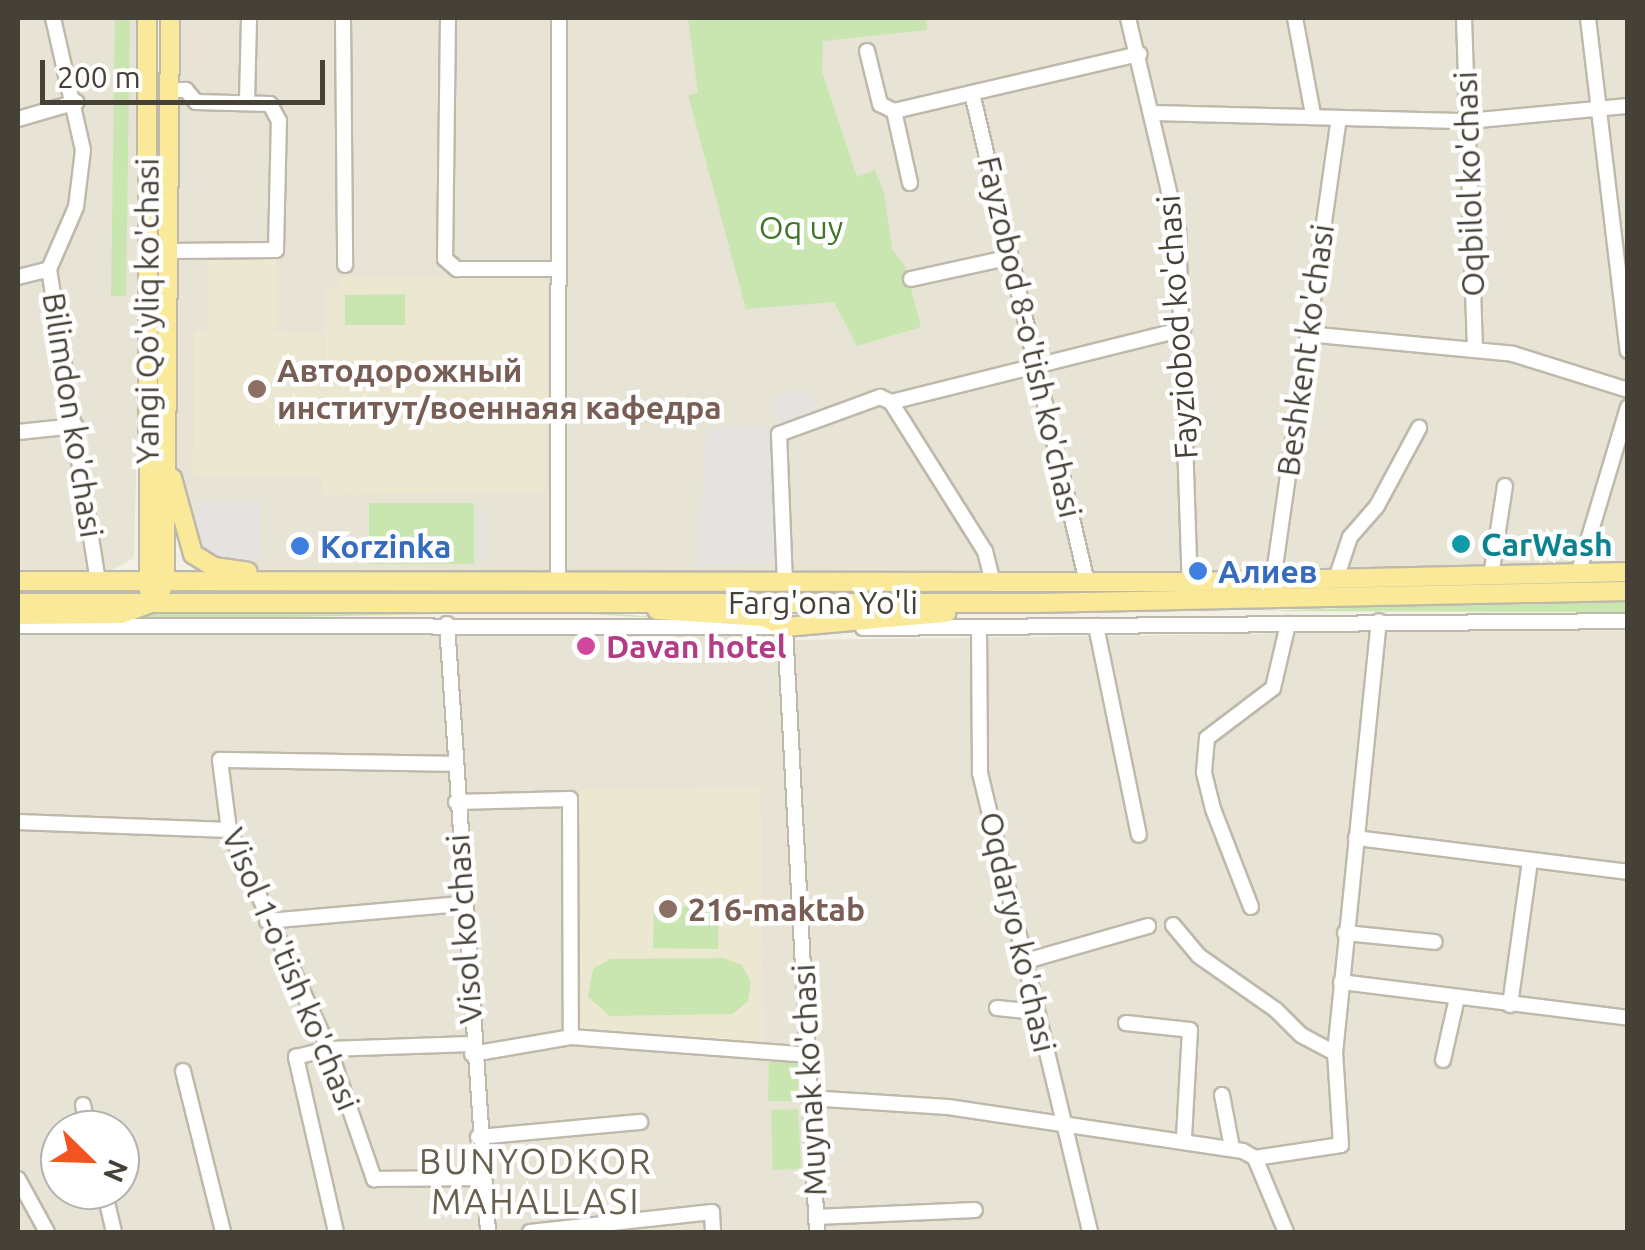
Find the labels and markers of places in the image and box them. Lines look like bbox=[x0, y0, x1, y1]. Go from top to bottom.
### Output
place label: Автодорожный институт/военнаяя кафедра bbox=[277, 352, 722, 427]
marker: Автодорожный институт/военнаяя кафедра bbox=[246, 378, 268, 400]
place label: CarWash bbox=[1481, 525, 1613, 563]
place label: Korzinka bbox=[320, 527, 451, 565]
marker: CarWash bbox=[1450, 533, 1472, 555]
marker: Korzinka bbox=[289, 535, 311, 557]
place label: Алиев bbox=[1218, 552, 1318, 590]
marker: Алиев bbox=[1187, 560, 1209, 582]
place label: Davan hotel bbox=[606, 627, 786, 665]
marker: Davan hotel bbox=[575, 635, 597, 657]
place label: 216-maktab bbox=[688, 890, 865, 928]
marker: 216-maktab bbox=[657, 898, 679, 920]

